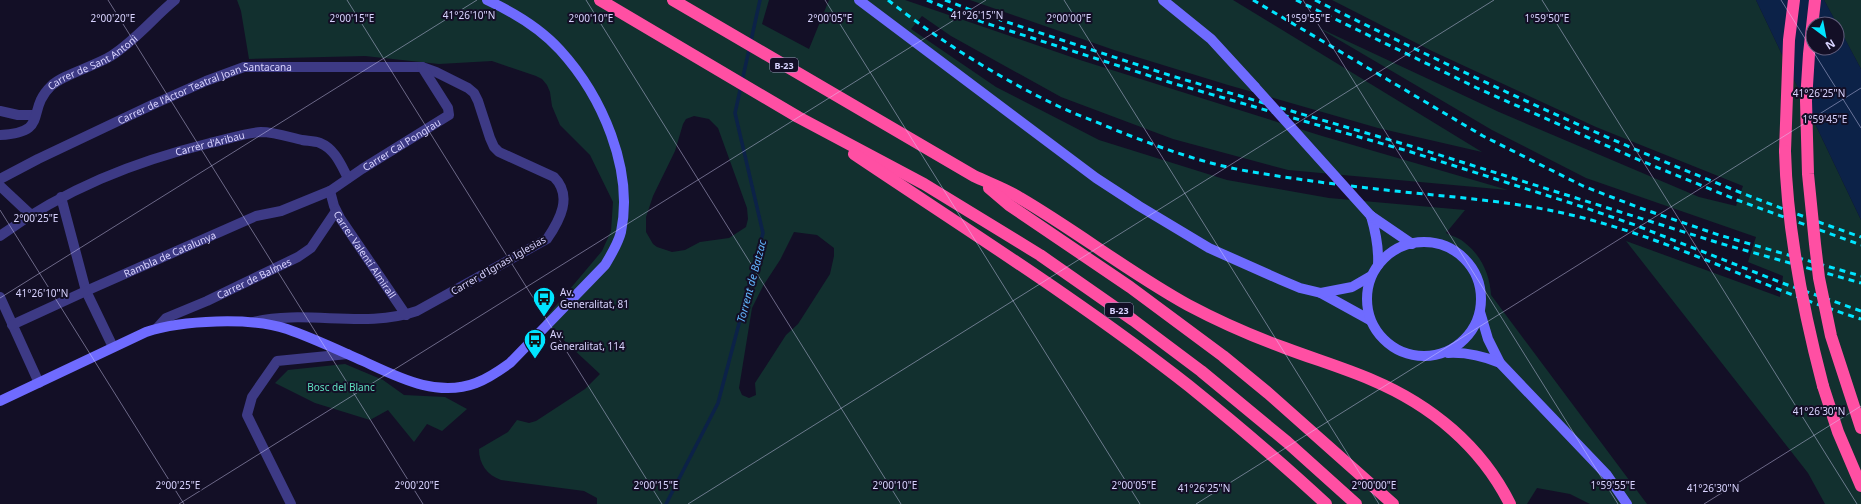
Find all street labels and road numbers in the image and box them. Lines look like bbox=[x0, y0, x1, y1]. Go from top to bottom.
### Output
street label: Carrer de Sant Antoni bbox=[44, 32, 140, 93]
road number: B-23 bbox=[770, 58, 798, 72]
street label: Carrer de l'Actor Teatral Joan Santacana bbox=[115, 60, 292, 127]
street label: Carrer Cal Pongrau bbox=[360, 115, 443, 174]
street label: Carrer d'Aribau bbox=[174, 128, 246, 159]
street label: Carrer Valentí Almirall bbox=[330, 208, 399, 301]
street label: Rambla de Catalunya bbox=[121, 228, 218, 281]
street label: Carrer d'Ignasi Iglesias bbox=[448, 232, 548, 298]
street label: Carrer de Balmes bbox=[214, 254, 294, 302]
road number: B-23 bbox=[1105, 303, 1133, 317]

